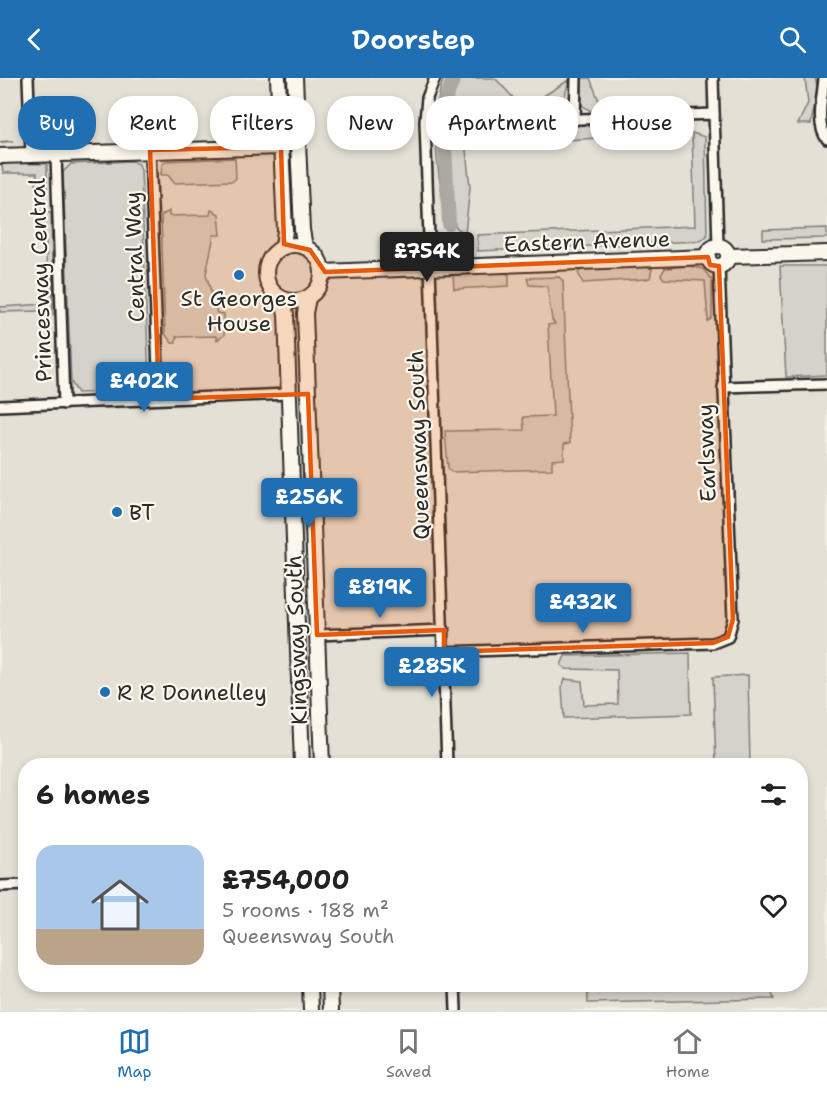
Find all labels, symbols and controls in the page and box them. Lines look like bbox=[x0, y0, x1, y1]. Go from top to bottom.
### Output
text: Doorstep bbox=[352, 21, 475, 58]
icon: back bbox=[18, 23, 51, 56]
icon: search bbox=[776, 23, 809, 56]
chip: Buy bbox=[18, 96, 96, 150]
chip: Rent bbox=[108, 96, 198, 150]
chip: Filters bbox=[210, 96, 315, 150]
chip: New bbox=[327, 96, 414, 150]
chip: Apartment bbox=[426, 96, 578, 150]
chip: House bbox=[590, 96, 694, 150]
street label: Princesway Central bbox=[22, 177, 59, 382]
street label: Central Way bbox=[118, 191, 151, 323]
street label: Eastern Avenue bbox=[503, 224, 671, 259]
pin: £754K bbox=[385, 232, 469, 283]
text: £754K bbox=[394, 238, 460, 264]
marker: St Georges House bbox=[232, 268, 246, 282]
place label: St Georges House bbox=[181, 284, 297, 338]
street label: Queensway South bbox=[401, 350, 436, 540]
pin: £402K bbox=[102, 362, 186, 413]
text: £402K bbox=[110, 368, 178, 394]
street label: Earlsway bbox=[690, 403, 723, 503]
pin: £256K bbox=[267, 478, 351, 529]
text: £256K bbox=[275, 484, 343, 510]
place label: BT bbox=[129, 498, 155, 527]
marker: BT bbox=[110, 505, 124, 519]
street label: Kingsway South bbox=[279, 555, 314, 725]
pin: £819K bbox=[338, 568, 422, 619]
text: £819K bbox=[348, 574, 412, 600]
pin: £432K bbox=[541, 583, 625, 634]
text: £432K bbox=[549, 589, 617, 615]
pin: £285K bbox=[390, 647, 474, 698]
text: £285K bbox=[398, 653, 466, 679]
place label: R R Donnelley bbox=[117, 678, 267, 707]
marker: R R Donnelley bbox=[98, 685, 112, 699]
text: 6 homes bbox=[36, 777, 150, 812]
icon: filters bbox=[757, 778, 790, 811]
text: £754,000 bbox=[222, 862, 350, 897]
icon: home bbox=[84, 869, 156, 941]
icon: heart bbox=[757, 889, 790, 922]
text: 5 rooms · 188 m² bbox=[222, 897, 389, 923]
text: Queensway South bbox=[222, 923, 395, 949]
tab: Map bbox=[117, 1025, 151, 1082]
tab: Saved bbox=[386, 1025, 431, 1082]
tab: Home bbox=[666, 1025, 710, 1082]

